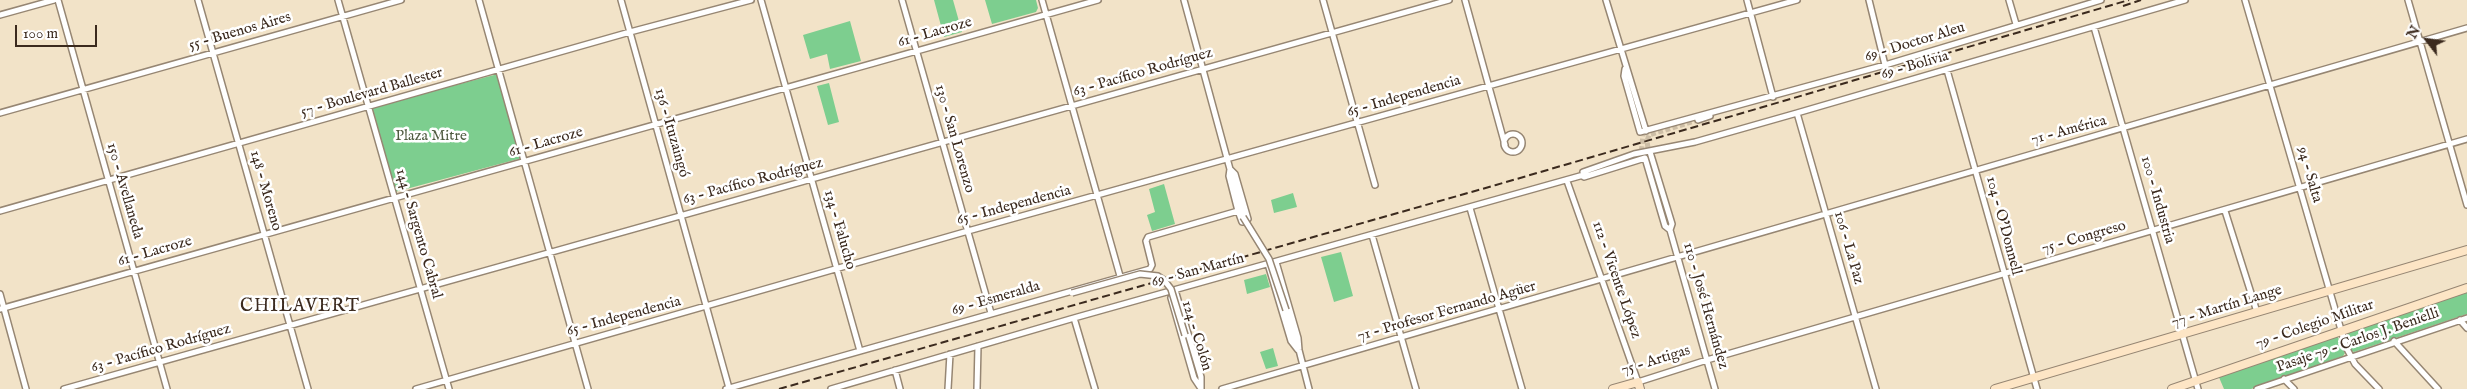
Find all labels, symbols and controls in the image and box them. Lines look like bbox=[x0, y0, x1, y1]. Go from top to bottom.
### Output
street label: 55 - Buenos Aires bbox=[187, 9, 293, 55]
street label: 61 - Lacroze bbox=[896, 14, 974, 52]
scale bar bbox=[18, 15, 100, 47]
north arrow bbox=[2402, 15, 2452, 65]
street label: 69 - Doctor Aleu bbox=[1863, 19, 1967, 67]
text: N bbox=[2403, 23, 2425, 42]
text: 100 m bbox=[23, 24, 58, 43]
street label: 63 - Pacífico Rodríguez bbox=[1071, 44, 1215, 102]
street label: 69 - Bolivia bbox=[1879, 48, 1951, 84]
street label: 57 - Boulevard Ballester bbox=[299, 64, 445, 122]
street label: 65 - Independencia bbox=[1345, 72, 1463, 122]
street label: 130 - San Lorenzo bbox=[930, 83, 978, 195]
street label: 136 - Ituzaingó bbox=[650, 86, 692, 180]
street label: 71 - América bbox=[2029, 112, 2109, 150]
street label: 61 - Lacroze bbox=[507, 124, 585, 162]
park label: Plaza Mitre bbox=[395, 128, 467, 146]
street label: 150 - Avellaneda bbox=[102, 141, 146, 241]
street label: 94 - Salta bbox=[2292, 145, 2326, 205]
street label: 148 - Moreno bbox=[245, 149, 285, 233]
street label: 100 - Industria bbox=[2136, 154, 2178, 246]
street label: 63 - Pacífico Rodríguez bbox=[681, 155, 825, 209]
street label: 144 - Sargento Cabral bbox=[391, 167, 445, 301]
street label: 104 - O'Donnell bbox=[1981, 175, 2025, 277]
street label: 65 - Independencia bbox=[955, 182, 1073, 230]
street label: 134 - Falucho bbox=[819, 188, 859, 272]
street label: 106 - La Paz bbox=[1829, 209, 1867, 287]
street label: 75 - Congreso bbox=[2040, 217, 2128, 259]
street label: 112 - Vicente López bbox=[1587, 219, 1645, 341]
street label: 61 - Lacroze bbox=[116, 233, 194, 271]
street label: 110 - José Hernández bbox=[1678, 241, 1732, 371]
street label: 69 - San Martín bbox=[1150, 250, 1246, 292]
street label: 69 - Esmeralda bbox=[950, 278, 1042, 320]
street label: 71 - Profesor Fernando Agüer bbox=[1356, 278, 1538, 346]
street label: 77 - Martín Lange bbox=[2170, 282, 2284, 332]
street label: 65 - Independencia bbox=[565, 293, 683, 341]
district label: CHILAVERT bbox=[239, 296, 361, 318]
street label: 79 - Colegio Militar bbox=[2254, 296, 2376, 354]
street label: 124 - Colón bbox=[1177, 299, 1215, 373]
street label: Pasaje 79 - Carlos J. Benielli bbox=[2274, 305, 2442, 377]
street label: 63 - Pacífico Rodríguez bbox=[89, 320, 233, 378]
street label: 75 - Artigas bbox=[1620, 342, 1692, 380]

